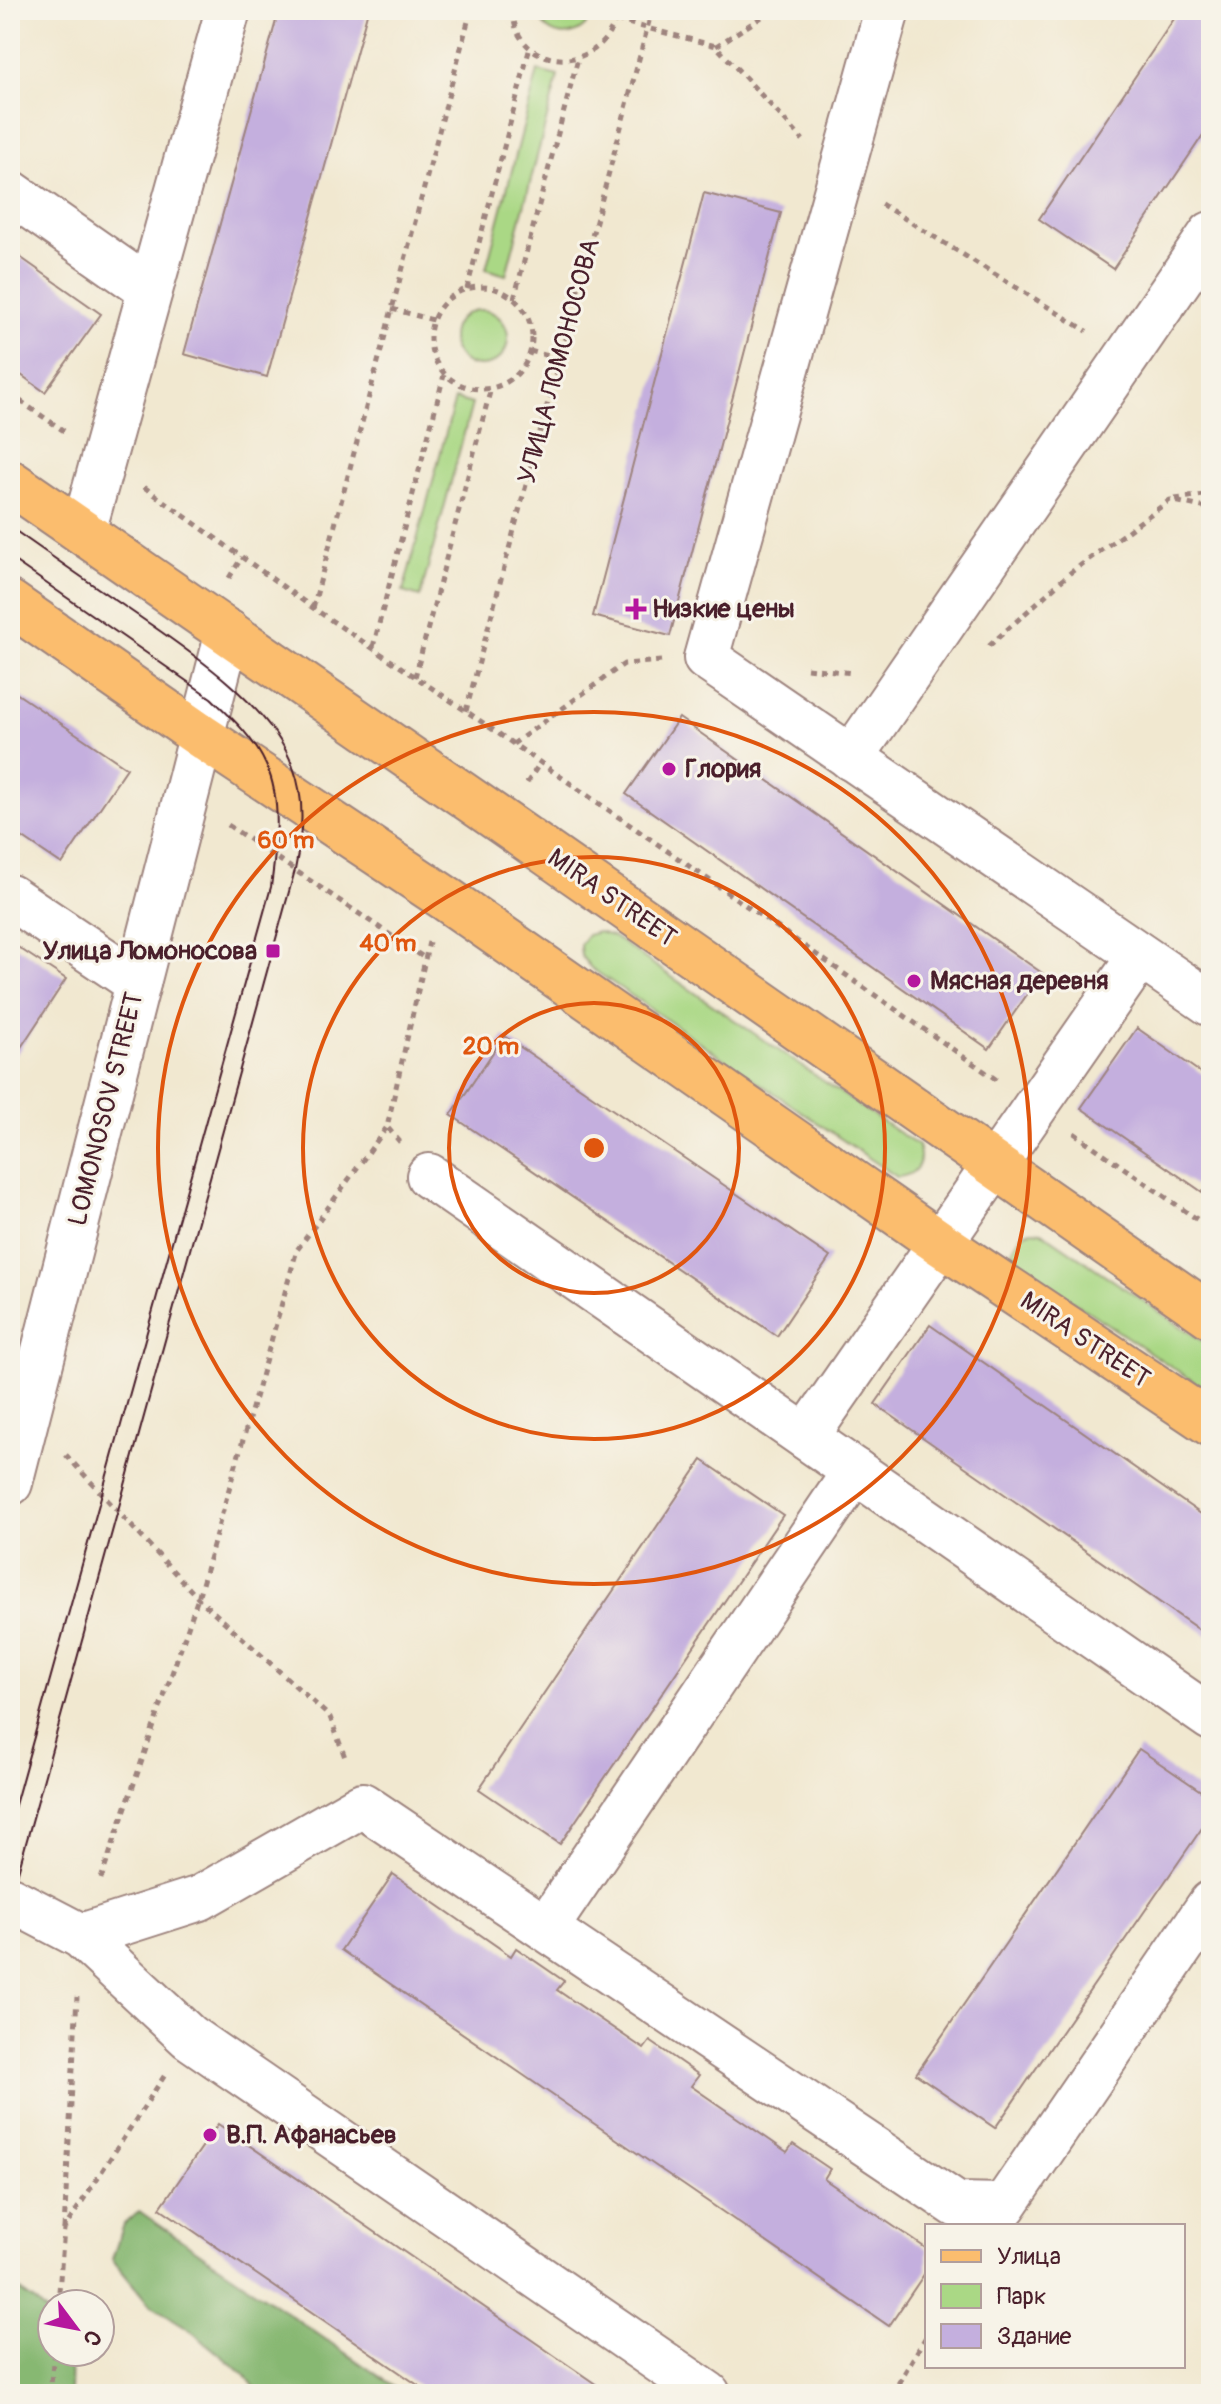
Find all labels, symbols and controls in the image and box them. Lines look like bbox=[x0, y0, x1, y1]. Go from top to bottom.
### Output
street label: УЛИЦА ЛОМОНОСОВА bbox=[511, 235, 607, 487]
place label: Низкие цены bbox=[652, 593, 795, 625]
marker: Низкие цены bbox=[627, 600, 645, 618]
place label: Глория bbox=[685, 753, 761, 785]
marker: Глория bbox=[660, 760, 678, 778]
text: 60 m bbox=[258, 826, 314, 855]
street label: MIRA STREET bbox=[541, 842, 683, 954]
text: 40 m bbox=[360, 929, 416, 958]
place label: Улица Ломоносова bbox=[42, 935, 257, 967]
marker: Улица Ломоносова bbox=[264, 942, 282, 960]
place label: Мясная деревня bbox=[930, 965, 1109, 997]
marker: Мясная деревня bbox=[905, 972, 923, 990]
street label: LOMONOSOV STREET bbox=[62, 989, 150, 1229]
text: 20 m bbox=[463, 1032, 519, 1061]
centre of rings bbox=[580, 1134, 608, 1162]
street label: MIRA STREET bbox=[1014, 1285, 1156, 1395]
place label: В.П. Афанасьев bbox=[226, 2119, 397, 2151]
marker: В.П. Афанасьев bbox=[201, 2126, 219, 2144]
legend bbox=[925, 2224, 1185, 2368]
text: Улица bbox=[997, 2242, 1061, 2271]
text: Парк bbox=[997, 2282, 1046, 2311]
north arrow bbox=[36, 2288, 116, 2368]
text: Здание bbox=[997, 2322, 1072, 2351]
text: С bbox=[76, 2325, 108, 2352]

